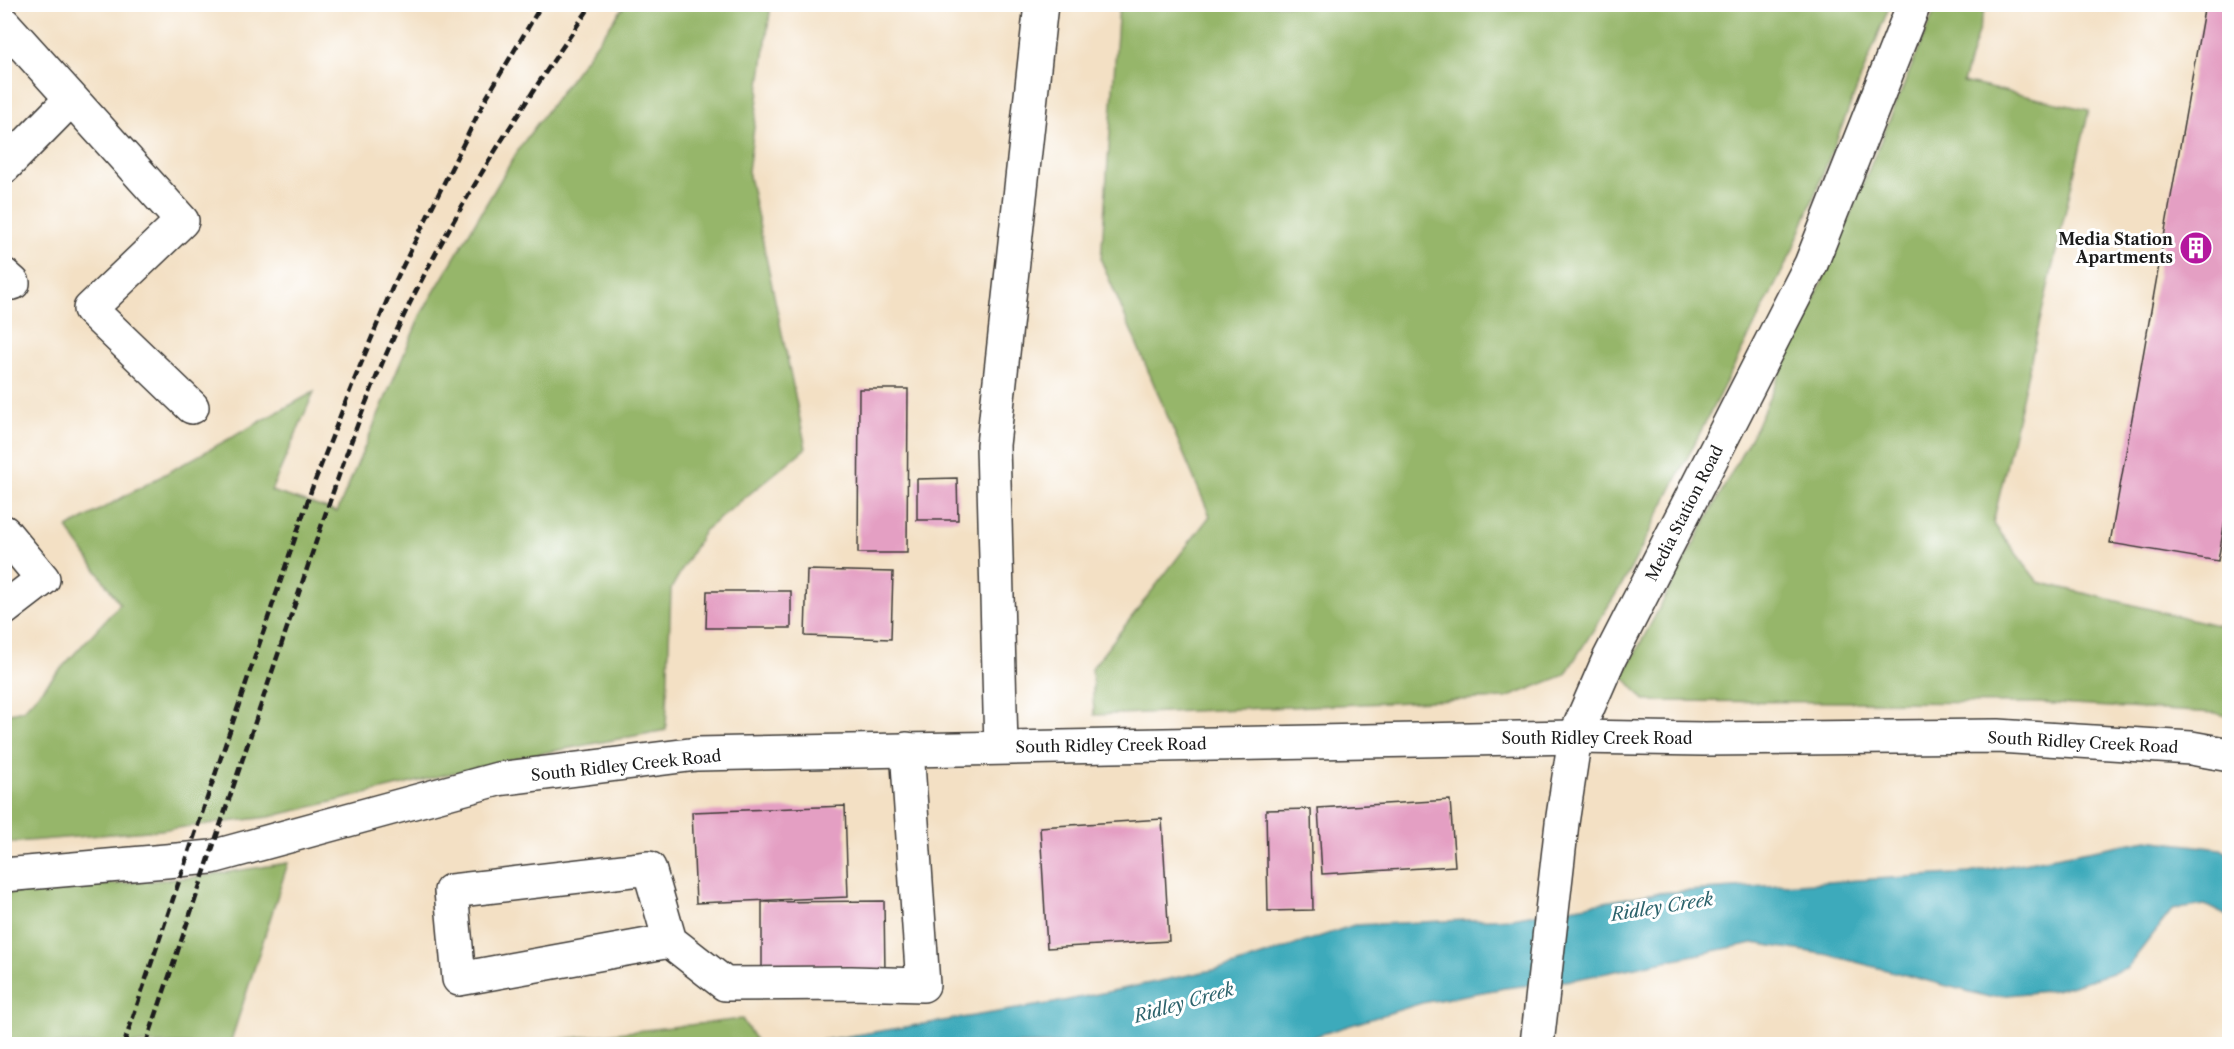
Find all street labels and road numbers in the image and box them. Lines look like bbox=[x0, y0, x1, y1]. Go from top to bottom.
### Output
street label: Media Station Road bbox=[1641, 442, 1727, 584]
street label: South Ridley Creek Road bbox=[1987, 727, 2179, 757]
street label: South Ridley Creek Road bbox=[1501, 728, 1693, 748]
street label: South Ridley Creek Road bbox=[1015, 733, 1207, 757]
street label: South Ridley Creek Road bbox=[530, 745, 722, 785]

